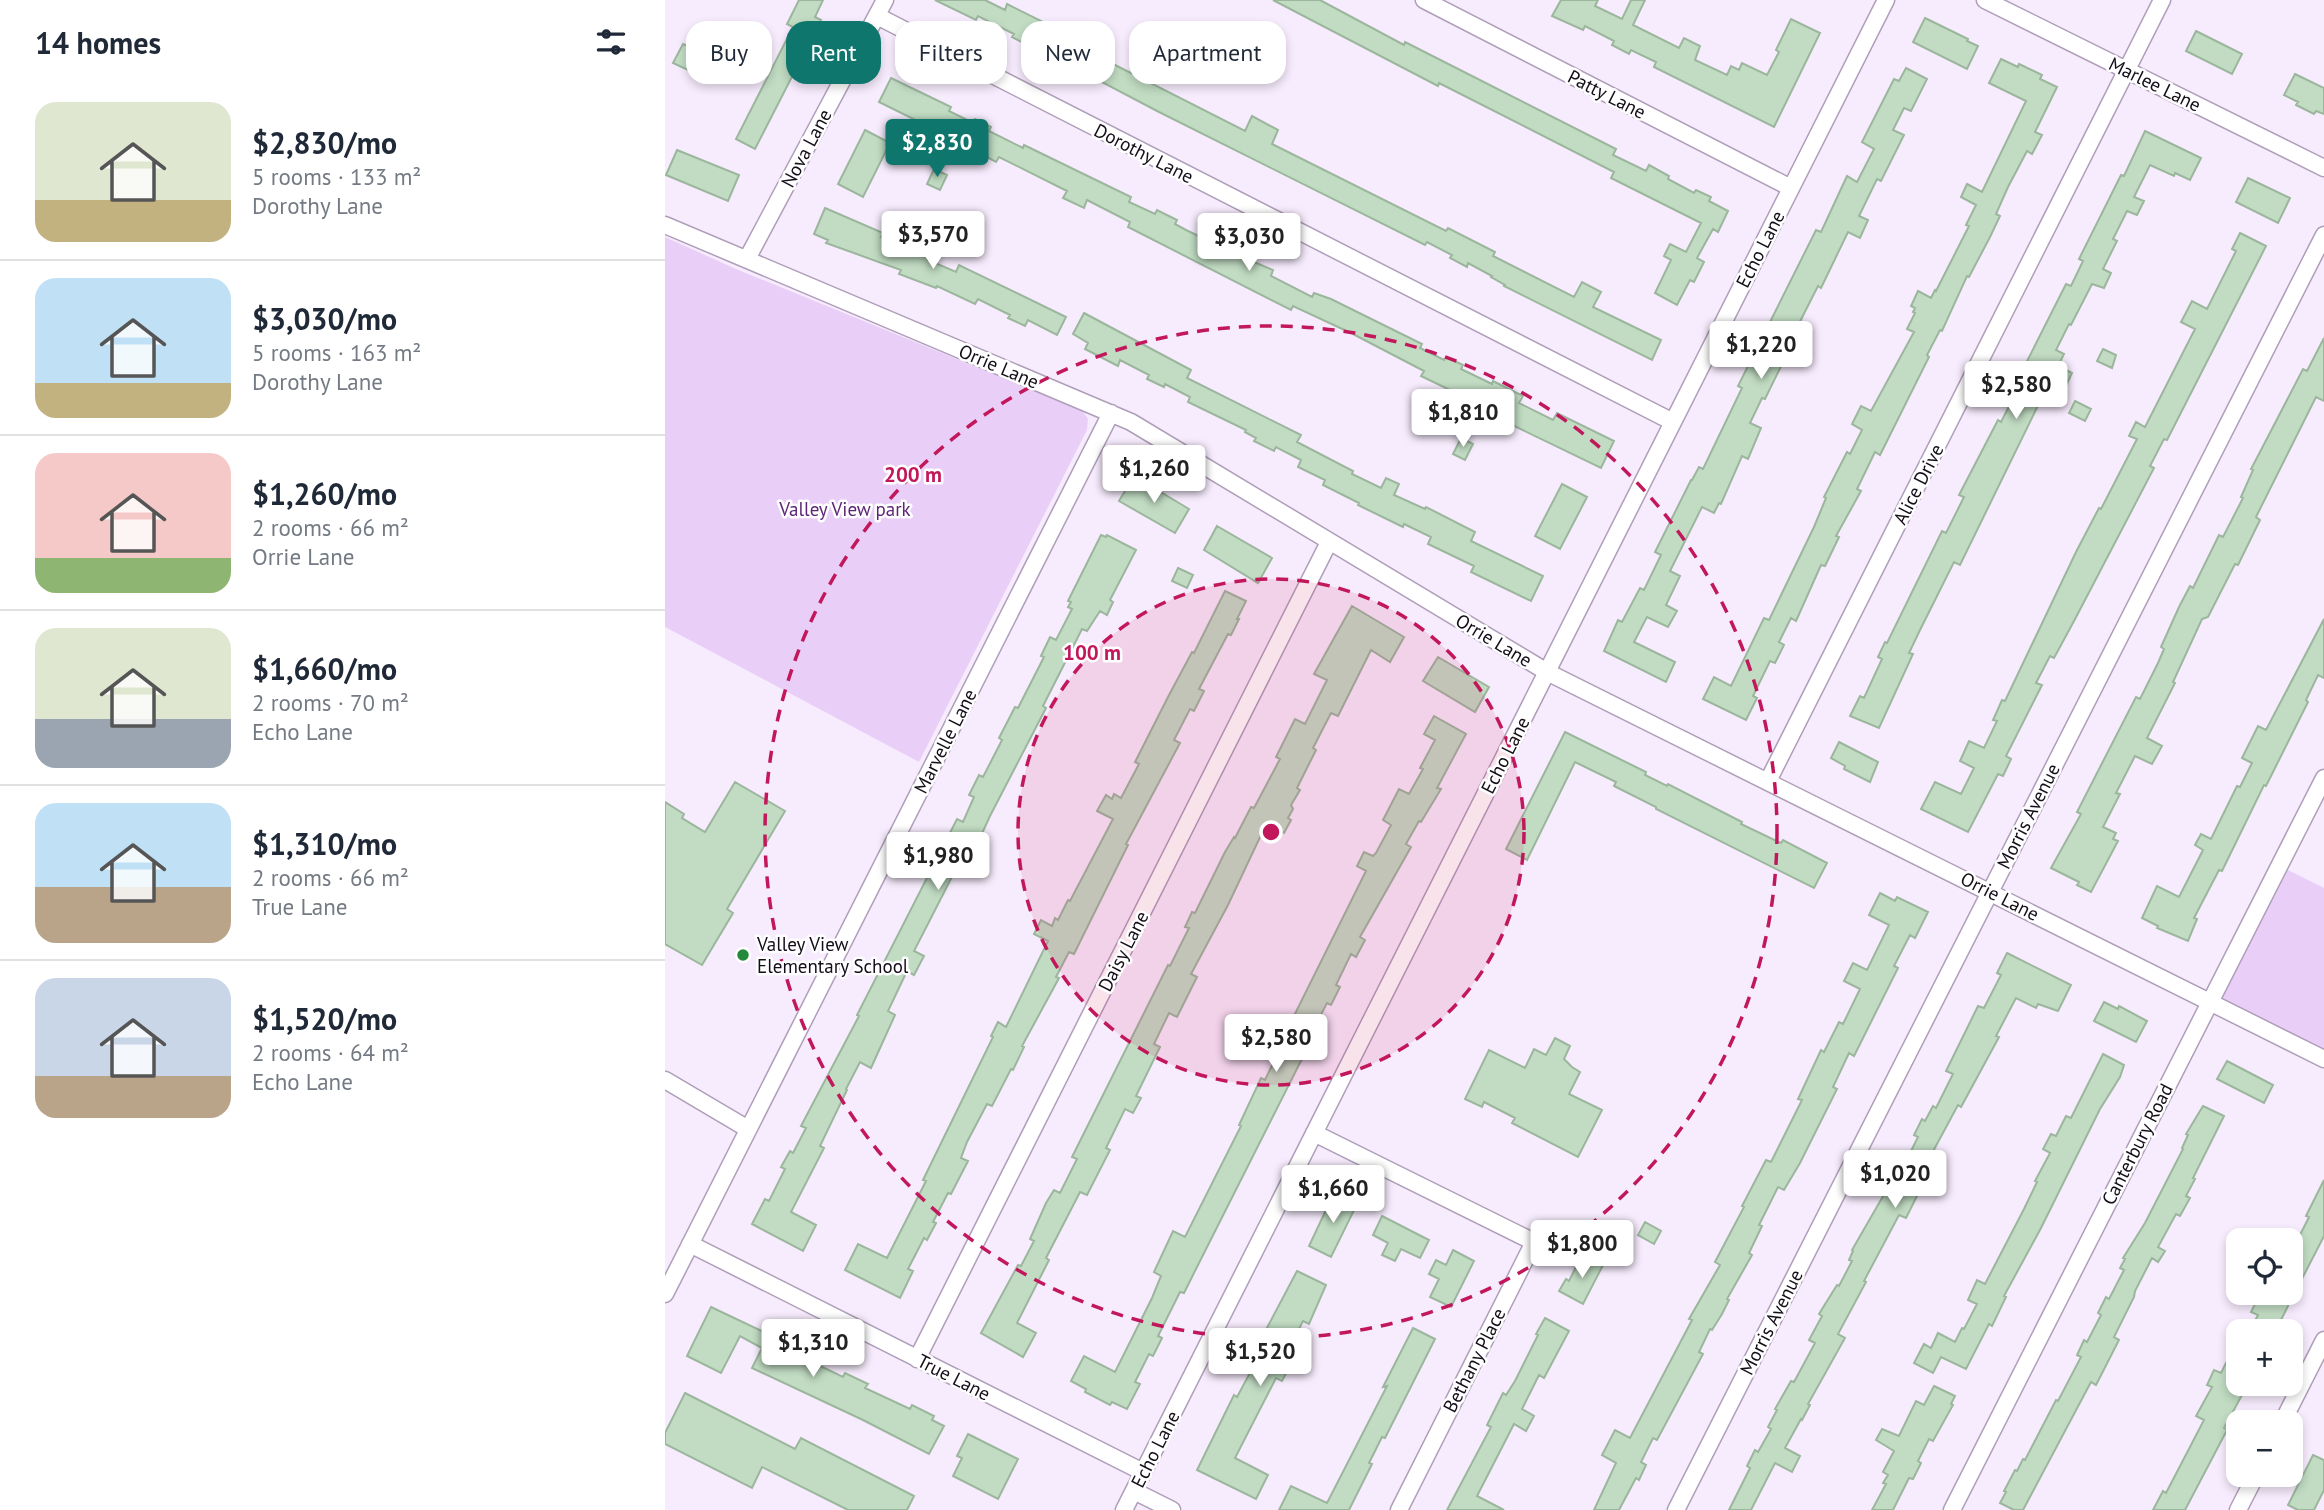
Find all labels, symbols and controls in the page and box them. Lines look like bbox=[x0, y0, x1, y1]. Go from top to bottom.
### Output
chip: Buy bbox=[686, 21, 772, 84]
chip: Rent bbox=[786, 21, 881, 84]
chip: Filters bbox=[895, 21, 1007, 84]
chip: New bbox=[1021, 21, 1115, 84]
chip: Apartment bbox=[1129, 21, 1286, 84]
text: 14 homes bbox=[35, 23, 161, 62]
icon: filters bbox=[592, 23, 630, 61]
street label: Marlee Lane bbox=[2105, 51, 2205, 117]
street label: Patty Lane bbox=[1564, 64, 1650, 124]
street label: Nova Lane bbox=[775, 105, 837, 191]
street label: Dorothy Lane bbox=[1090, 118, 1198, 188]
pin: $2,830 bbox=[880, 120, 994, 179]
text: $2,830/mo bbox=[252, 123, 397, 162]
text: $2,830 bbox=[901, 127, 973, 156]
icon: home bbox=[91, 130, 175, 214]
text: 5 rooms · 133 m² bbox=[252, 162, 421, 191]
text: Dorothy Lane bbox=[252, 191, 383, 220]
street label: Echo Lane bbox=[1730, 206, 1790, 292]
pin: $3,570 bbox=[876, 212, 990, 271]
pin: $3,030 bbox=[1192, 214, 1306, 273]
text: $3,570 bbox=[897, 219, 969, 248]
text: $3,030 bbox=[1213, 221, 1285, 250]
text: $3,030/mo bbox=[252, 299, 397, 338]
icon: home bbox=[91, 306, 175, 390]
pin: $1,220 bbox=[1704, 322, 1818, 381]
text: $1,220 bbox=[1725, 329, 1797, 358]
text: 5 rooms · 163 m² bbox=[252, 338, 421, 367]
street label: Orrie Lane bbox=[955, 338, 1043, 394]
pin: $2,580 bbox=[1959, 362, 2073, 421]
text: Dorothy Lane bbox=[252, 367, 383, 396]
text: $2,580 bbox=[1980, 369, 2052, 398]
pin: $1,810 bbox=[1406, 390, 1520, 449]
text: $1,810 bbox=[1427, 397, 1499, 426]
street label: Alice Drive bbox=[1888, 440, 1948, 528]
pin: $1,260 bbox=[1097, 446, 1211, 505]
text: $1,260 bbox=[1118, 453, 1190, 482]
text: 200 m bbox=[884, 461, 942, 488]
text: $1,260/mo bbox=[252, 474, 397, 513]
icon: home bbox=[91, 481, 175, 565]
park label: Valley View park bbox=[778, 497, 911, 521]
text: 2 rooms · 66 m² bbox=[252, 513, 409, 542]
text: Orrie Lane bbox=[252, 542, 354, 571]
street label: Orrie Lane bbox=[1452, 608, 1536, 672]
text: 100 m bbox=[1063, 639, 1121, 666]
text: $1,660/mo bbox=[252, 649, 397, 688]
icon: home bbox=[91, 656, 175, 740]
street label: Marvelle Lane bbox=[908, 685, 982, 797]
text: 2 rooms · 70 m² bbox=[252, 688, 409, 717]
street label: Echo Lane bbox=[1475, 712, 1535, 798]
text: Echo Lane bbox=[252, 717, 353, 746]
street label: Morris Avenue bbox=[1991, 759, 2065, 873]
centre of rings bbox=[1259, 820, 1283, 844]
text: $1,310/mo bbox=[252, 824, 397, 863]
icon: home bbox=[91, 831, 175, 915]
pin: $1,980 bbox=[881, 832, 995, 892]
text: $1,980 bbox=[902, 840, 974, 869]
text: 2 rooms · 66 m² bbox=[252, 863, 409, 892]
street label: Orrie Lane bbox=[1957, 866, 2043, 926]
text: True Lane bbox=[252, 892, 348, 921]
street label: Daisy Lane bbox=[1093, 907, 1153, 995]
place label: Valley View Elementary School bbox=[756, 932, 909, 978]
marker: Valley View Elementary School bbox=[735, 947, 751, 963]
text: $1,520/mo bbox=[252, 999, 397, 1038]
icon: home bbox=[91, 1006, 175, 1090]
pin: $2,580 bbox=[1219, 1014, 1333, 1074]
text: $2,580 bbox=[1240, 1022, 1312, 1051]
text: 2 rooms · 64 m² bbox=[252, 1038, 409, 1067]
text: Echo Lane bbox=[252, 1067, 353, 1096]
street label: Canterbury Road bbox=[2096, 1079, 2178, 1209]
pin: $1,020 bbox=[1838, 1150, 1952, 1210]
text: $1,020 bbox=[1859, 1158, 1931, 1187]
pin: $1,660 bbox=[1276, 1166, 1390, 1225]
text: $1,660 bbox=[1297, 1173, 1369, 1202]
pin: $1,800 bbox=[1525, 1220, 1639, 1280]
text: $1,800 bbox=[1546, 1228, 1618, 1257]
map controls bbox=[2226, 1228, 2303, 1487]
button: locate bbox=[2226, 1228, 2303, 1305]
street label: Morris Avenue bbox=[1734, 1265, 1808, 1379]
street label: Bethany Place bbox=[1437, 1304, 1511, 1416]
button: + bbox=[2226, 1319, 2303, 1396]
pin: $1,310 bbox=[756, 1320, 870, 1379]
text: $1,310 bbox=[777, 1327, 849, 1356]
pin: $1,520 bbox=[1203, 1328, 1317, 1388]
text: $1,520 bbox=[1224, 1336, 1296, 1365]
street label: True Lane bbox=[913, 1348, 995, 1406]
street label: Echo Lane bbox=[1125, 1406, 1185, 1492]
button: − bbox=[2226, 1410, 2303, 1487]

